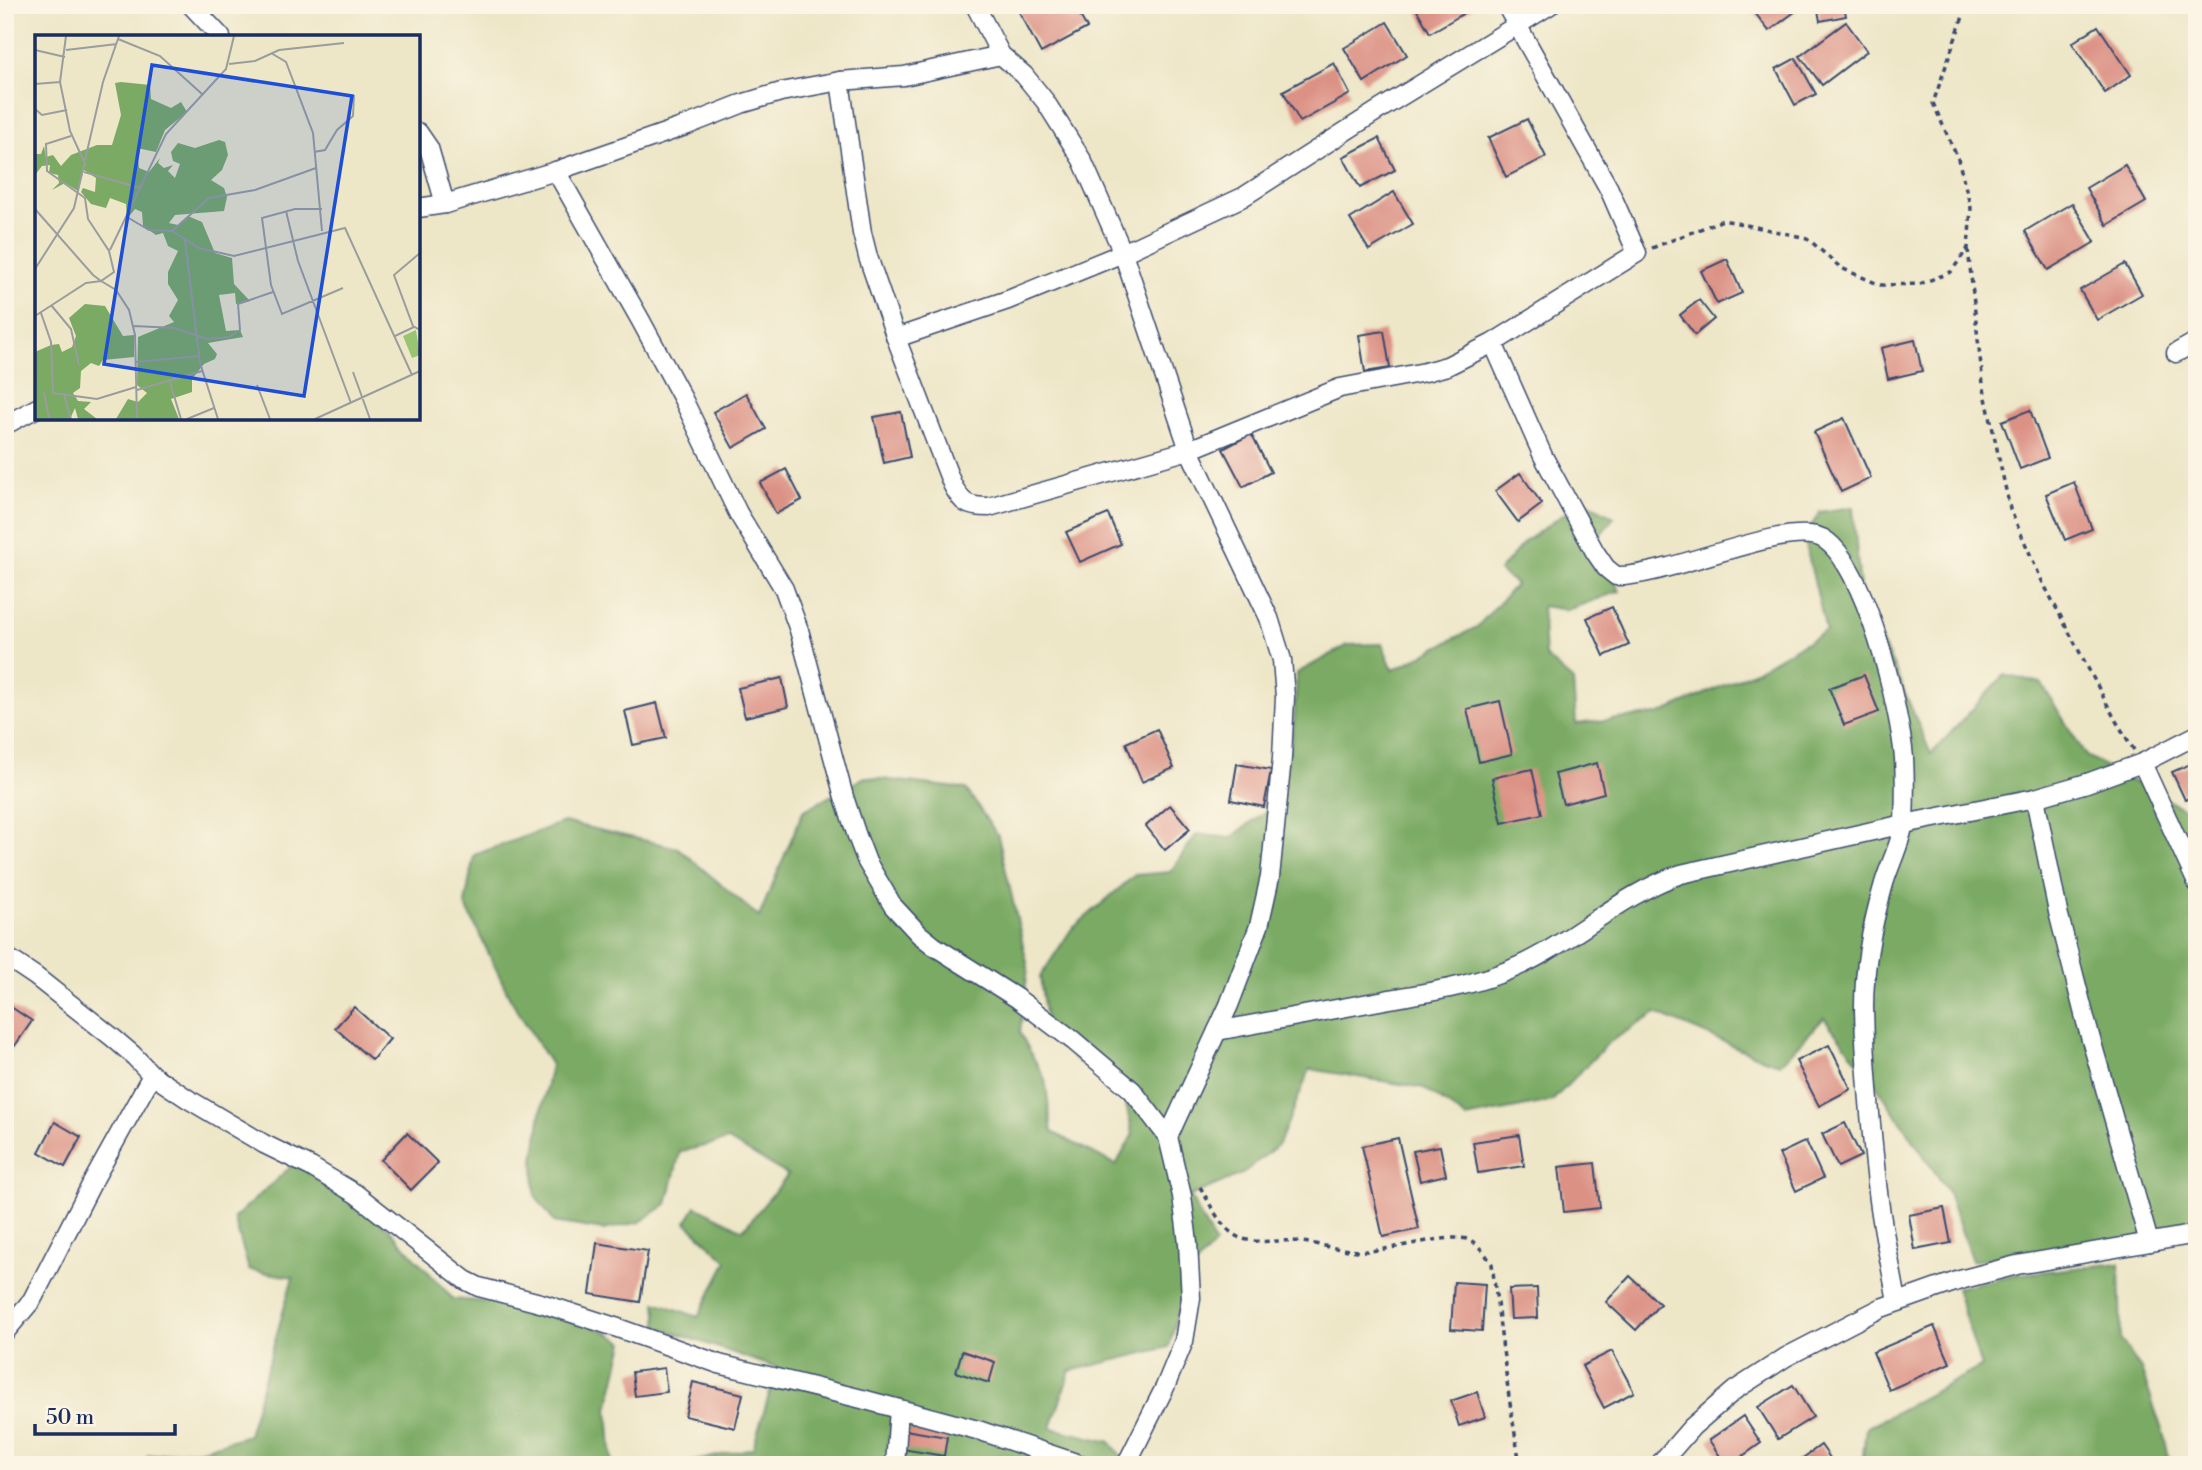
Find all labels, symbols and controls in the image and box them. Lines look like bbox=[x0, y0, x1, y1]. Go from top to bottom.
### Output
inset map bbox=[35, 35, 420, 420]
scale bar bbox=[35, 1393, 175, 1437]
text: 50 m bbox=[46, 1405, 94, 1431]

